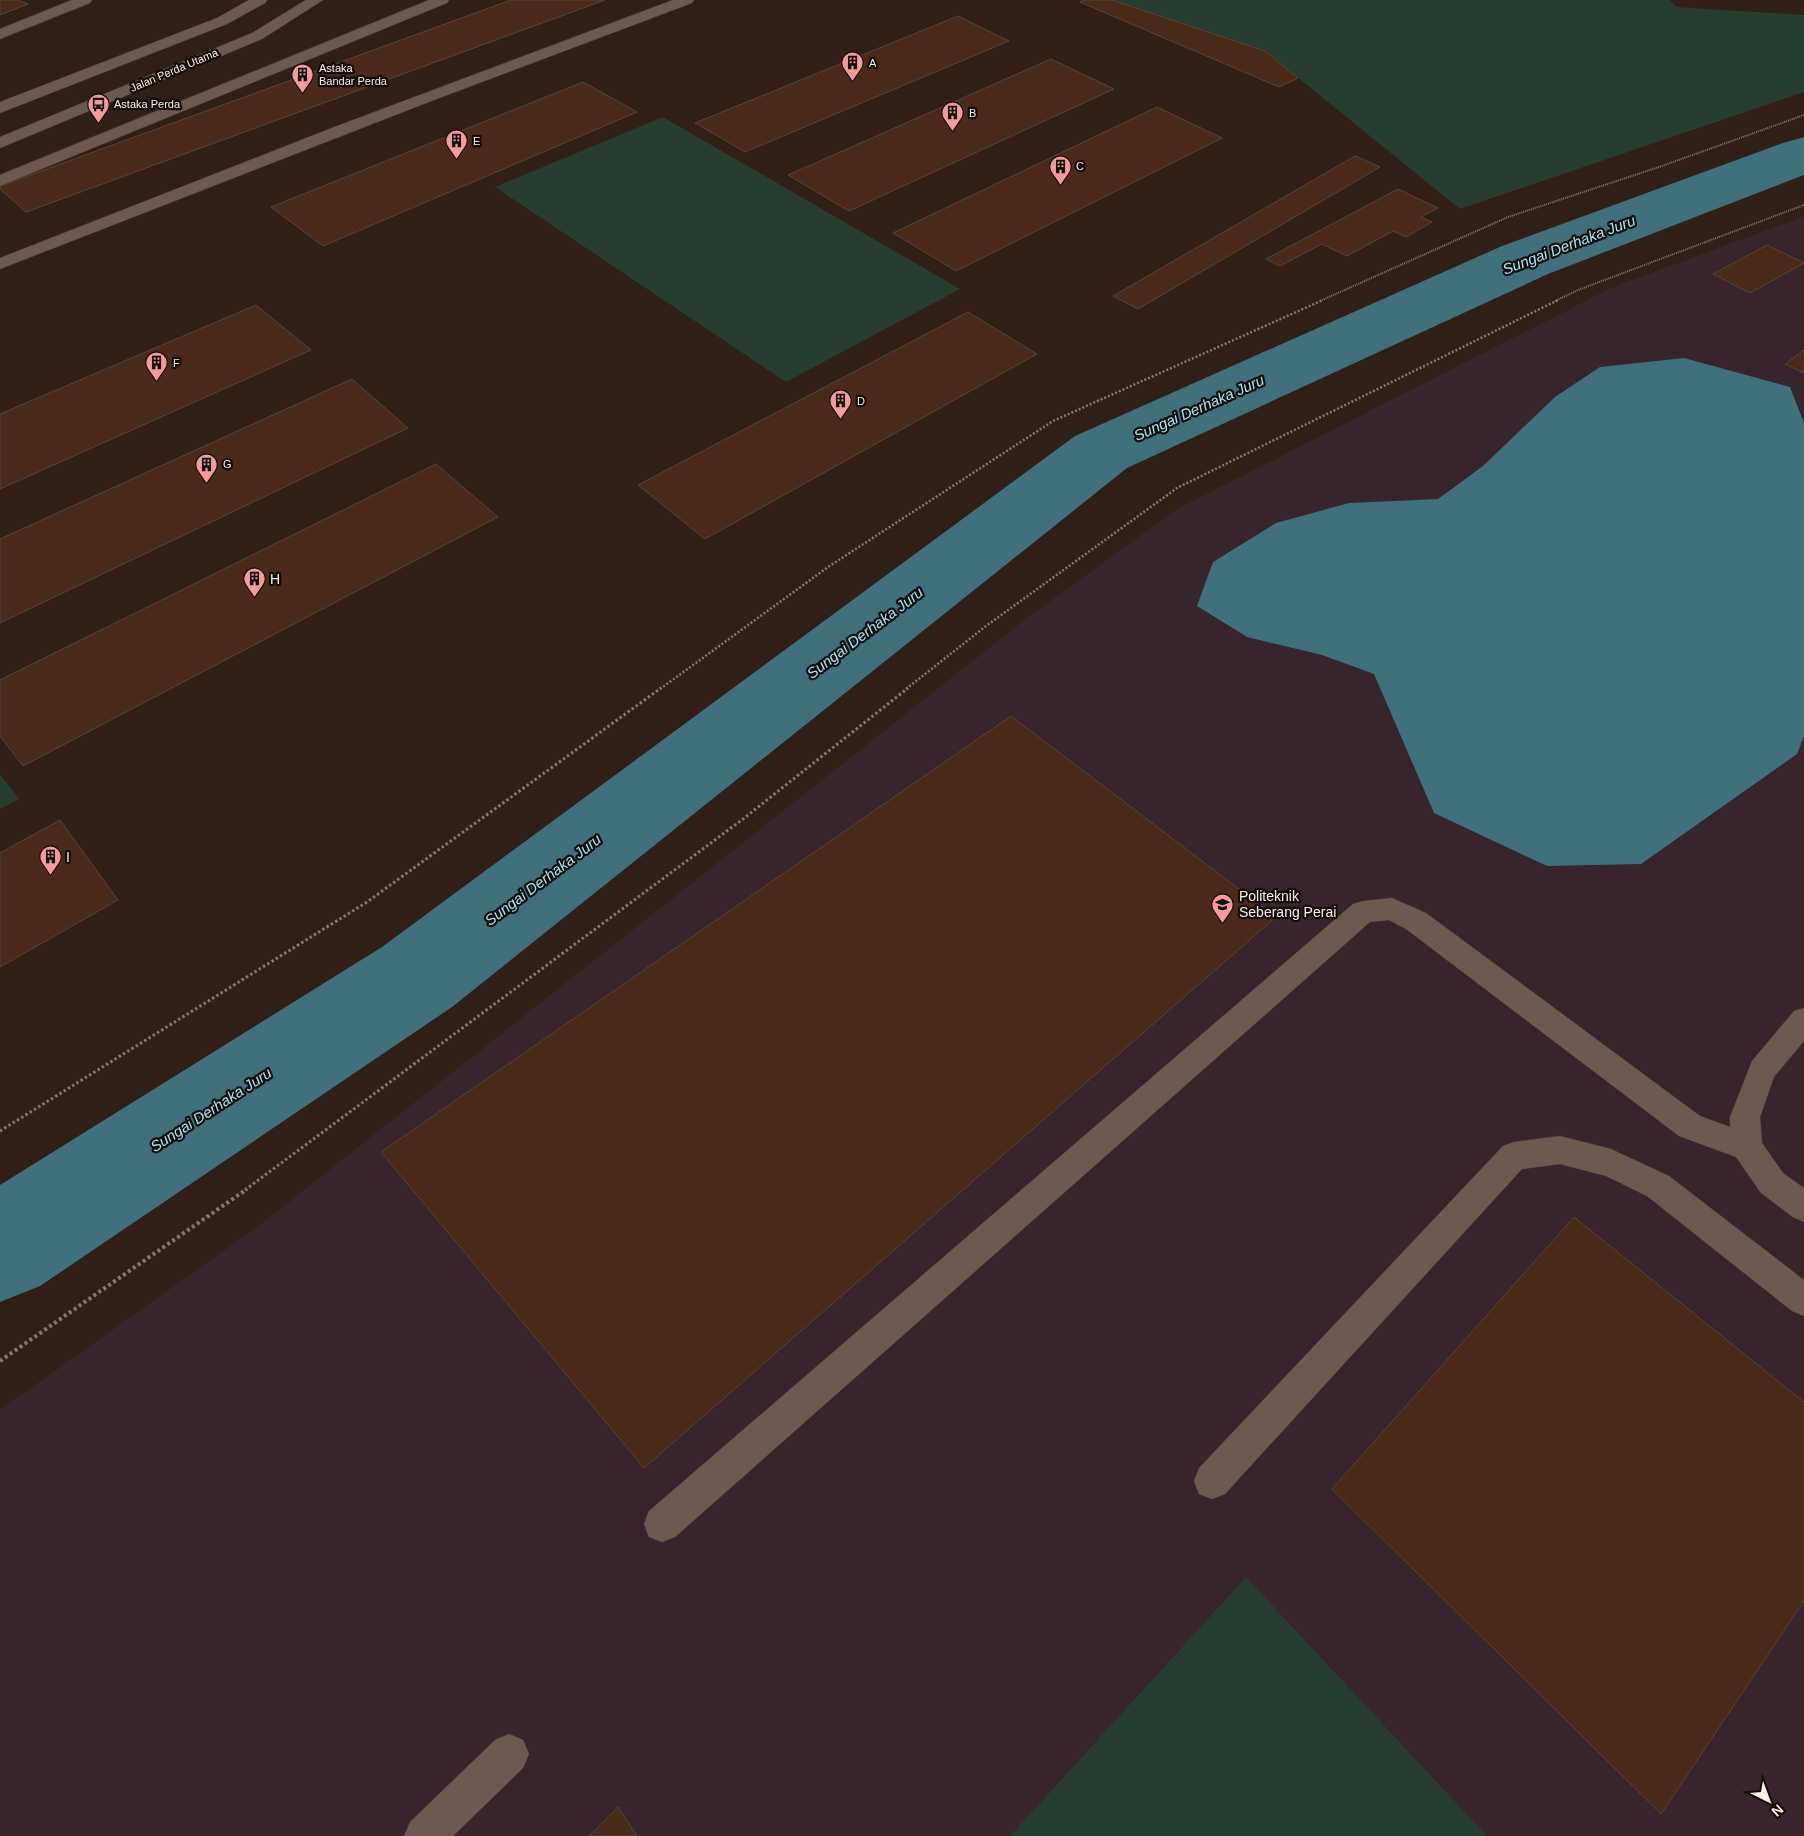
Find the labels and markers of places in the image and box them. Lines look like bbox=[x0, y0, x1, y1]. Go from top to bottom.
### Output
building icon: A bbox=[841, 51, 865, 82]
place label: A bbox=[869, 57, 877, 69]
building icon: Astaka Bandar Perda bbox=[291, 62, 315, 93]
place label: Astaka Bandar Perda bbox=[319, 62, 388, 87]
bus stop icon: Astaka Perda bbox=[86, 92, 110, 123]
place label: Astaka Perda bbox=[114, 98, 181, 110]
building icon: B bbox=[941, 101, 965, 132]
place label: B bbox=[969, 107, 976, 119]
building icon: E bbox=[445, 129, 469, 160]
place label: E bbox=[473, 135, 480, 147]
building icon: C bbox=[1048, 154, 1072, 185]
place label: C bbox=[1076, 160, 1084, 172]
building icon: F bbox=[145, 351, 169, 382]
place label: F bbox=[173, 357, 180, 369]
building icon: D bbox=[829, 389, 853, 420]
place label: D bbox=[857, 395, 865, 407]
building icon: G bbox=[195, 452, 219, 483]
place label: G bbox=[223, 458, 232, 470]
building icon: H bbox=[242, 567, 266, 598]
place label: H bbox=[270, 571, 280, 587]
building icon: I bbox=[38, 845, 62, 876]
place label: I bbox=[66, 849, 70, 865]
place label: Politeknik Seberang Perai bbox=[1239, 888, 1336, 920]
school or university icon: Politeknik Seberang Perai bbox=[1211, 892, 1235, 923]

